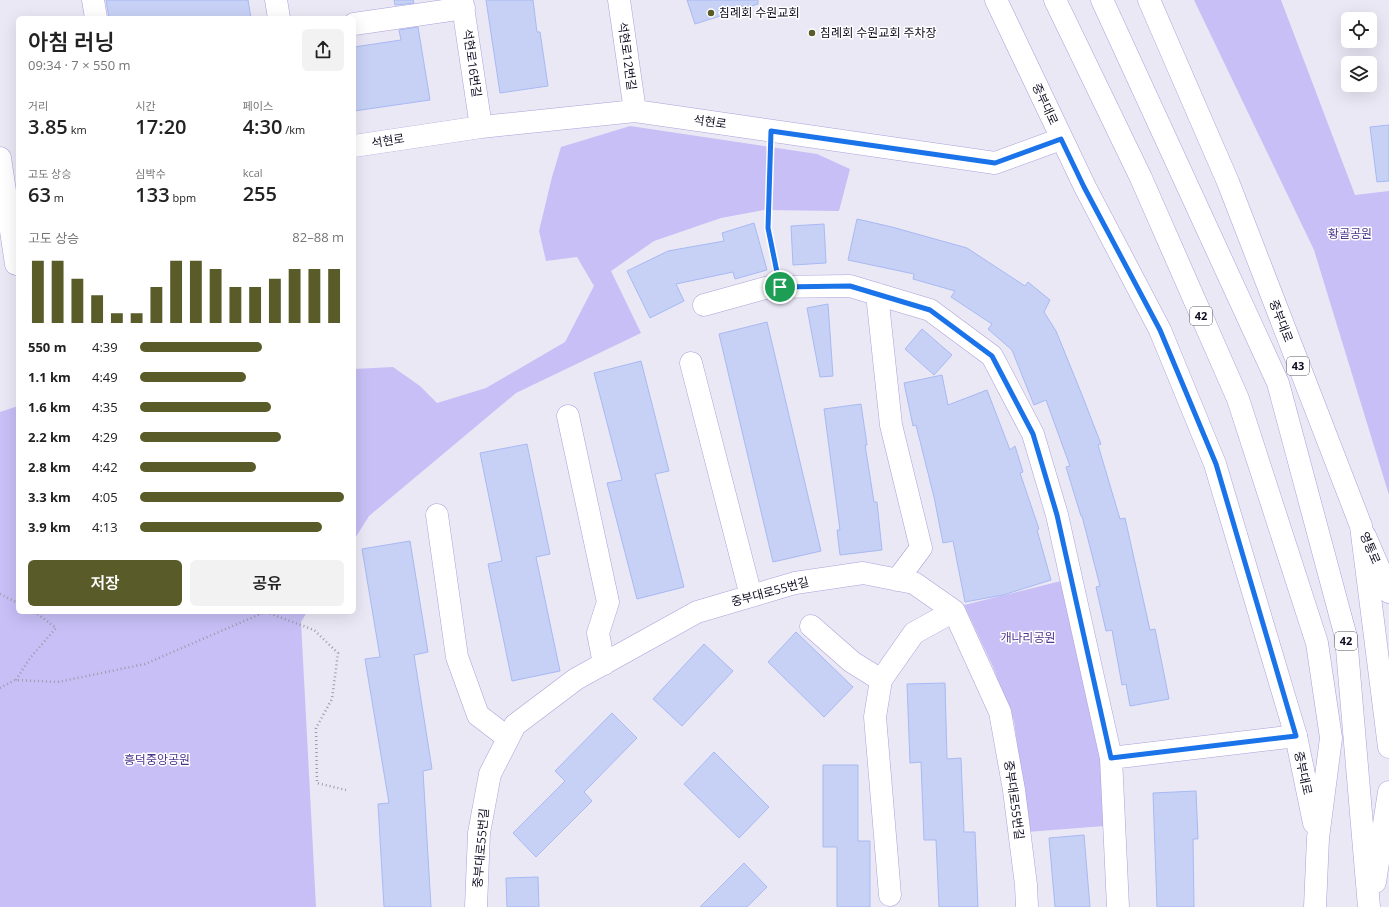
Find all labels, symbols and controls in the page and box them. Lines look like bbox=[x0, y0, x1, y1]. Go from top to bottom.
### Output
place label: 침례회 수원교회 bbox=[719, 4, 799, 21]
marker: 침례회 수원교회 bbox=[706, 8, 716, 18]
map controls bbox=[1341, 12, 1377, 92]
button: locate bbox=[1341, 12, 1377, 48]
street label: 석현로12번길 bbox=[614, 21, 641, 91]
place label: 침례회 수원교회 주차장 bbox=[820, 24, 937, 41]
text: 아침 러닝 bbox=[28, 26, 115, 56]
street label: 석현로16번길 bbox=[459, 28, 486, 98]
marker: 침례회 수원교회 주차장 bbox=[807, 28, 817, 38]
button: share bbox=[302, 29, 344, 71]
text: 09:34 · 7 × 550 m bbox=[28, 56, 131, 74]
button: layers bbox=[1341, 56, 1377, 92]
street label: 중부대로 bbox=[1028, 80, 1062, 127]
text: 거리 bbox=[28, 98, 48, 113]
text: 시간 bbox=[135, 98, 156, 113]
text: 페이스 bbox=[243, 98, 273, 113]
street label: 석현로 bbox=[692, 111, 728, 132]
text: 3.85 bbox=[28, 113, 68, 140]
text: 17:20 bbox=[135, 113, 187, 140]
text: 4:30 bbox=[243, 113, 282, 140]
text: km bbox=[68, 122, 87, 137]
text: /km bbox=[282, 122, 305, 137]
street label: 석현로 bbox=[370, 130, 406, 151]
text: kcal bbox=[243, 165, 263, 180]
text: 고도 상승 bbox=[28, 166, 71, 181]
text: 심박수 bbox=[135, 166, 166, 181]
text: 255 bbox=[243, 180, 277, 207]
text: 63 bbox=[28, 181, 51, 208]
text: 133 bbox=[135, 181, 170, 208]
text: m bbox=[51, 190, 64, 205]
text: bpm bbox=[170, 190, 196, 205]
park label: 황골공원 bbox=[1328, 225, 1372, 242]
text: 82–88 m bbox=[292, 228, 344, 246]
text: 고도 상승 bbox=[28, 229, 79, 247]
pin bbox=[763, 270, 797, 304]
icon: arrive bbox=[769, 276, 791, 298]
street label: 중부대로 bbox=[1266, 297, 1297, 344]
road number: 42 bbox=[1190, 307, 1212, 325]
text: 550 m bbox=[28, 338, 66, 356]
text: 4:39 bbox=[92, 338, 118, 356]
road number: 43 bbox=[1287, 357, 1309, 375]
text: 1.1 km bbox=[28, 368, 71, 386]
text: 4:49 bbox=[92, 368, 118, 386]
text: 1.6 km bbox=[28, 398, 71, 416]
text: 4:35 bbox=[92, 398, 118, 416]
text: 2.2 km bbox=[28, 428, 71, 446]
text: 4:29 bbox=[92, 428, 118, 446]
text: 2.8 km bbox=[28, 458, 71, 476]
text: 4:42 bbox=[92, 458, 118, 476]
text: 3.3 km bbox=[28, 488, 71, 506]
text: 4:05 bbox=[92, 488, 118, 506]
text: 3.9 km bbox=[28, 518, 71, 536]
text: 4:13 bbox=[92, 518, 118, 536]
street label: 영통로 bbox=[1356, 529, 1385, 566]
button: 저장 bbox=[28, 560, 182, 606]
button: 공유 bbox=[190, 560, 344, 606]
street label: 중부대로55번길 bbox=[729, 573, 811, 610]
park label: 개나리공원 bbox=[1000, 629, 1056, 646]
road number: 42 bbox=[1335, 632, 1357, 650]
street label: 중부대로 bbox=[1291, 750, 1316, 796]
park label: 흥덕중앙공원 bbox=[124, 751, 190, 768]
street label: 중부대로55번길 bbox=[1001, 759, 1028, 841]
street label: 중부대로55번길 bbox=[469, 807, 492, 889]

